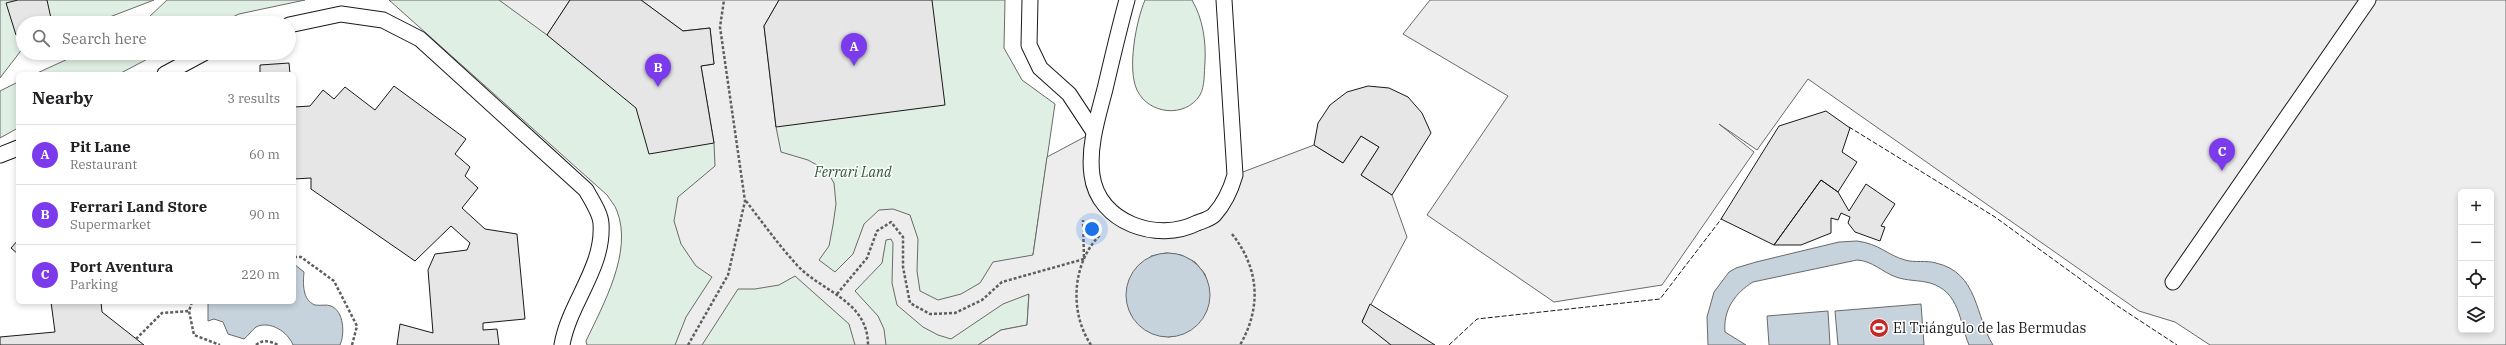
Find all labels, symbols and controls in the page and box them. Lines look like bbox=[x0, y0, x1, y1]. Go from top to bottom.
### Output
search box bbox=[16, 16, 296, 60]
icon: search bbox=[30, 27, 52, 49]
text: Search here bbox=[62, 29, 147, 48]
pin: A bbox=[841, 33, 867, 66]
pin: B bbox=[645, 54, 671, 87]
text: Nearby bbox=[32, 87, 93, 109]
text: 3 results bbox=[227, 90, 280, 107]
text: Pit Lane bbox=[70, 137, 131, 156]
pin: C bbox=[2209, 138, 2235, 171]
text: A bbox=[40, 146, 50, 163]
text: 60 m bbox=[249, 146, 280, 163]
text: Restaurant bbox=[70, 156, 137, 173]
park label: Ferrari Land bbox=[813, 163, 892, 181]
map controls bbox=[2458, 189, 2494, 333]
button: + bbox=[2458, 189, 2494, 225]
text: Ferrari Land Store bbox=[70, 197, 207, 216]
text: B bbox=[40, 206, 50, 223]
text: 90 m bbox=[249, 206, 280, 223]
text: Supermarket bbox=[70, 216, 151, 233]
your location bbox=[1082, 219, 1102, 239]
button: − bbox=[2458, 225, 2494, 261]
text: Port Aventura bbox=[70, 257, 173, 276]
button: locate bbox=[2458, 261, 2494, 297]
text: C bbox=[41, 266, 49, 283]
text: 220 m bbox=[241, 266, 280, 283]
text: Parking bbox=[70, 276, 118, 293]
button: layers bbox=[2458, 297, 2494, 333]
sports icon: El Triángulo de las Bermudas bbox=[1868, 317, 1890, 339]
place label: El Triángulo de las Bermudas bbox=[1893, 319, 2087, 337]

